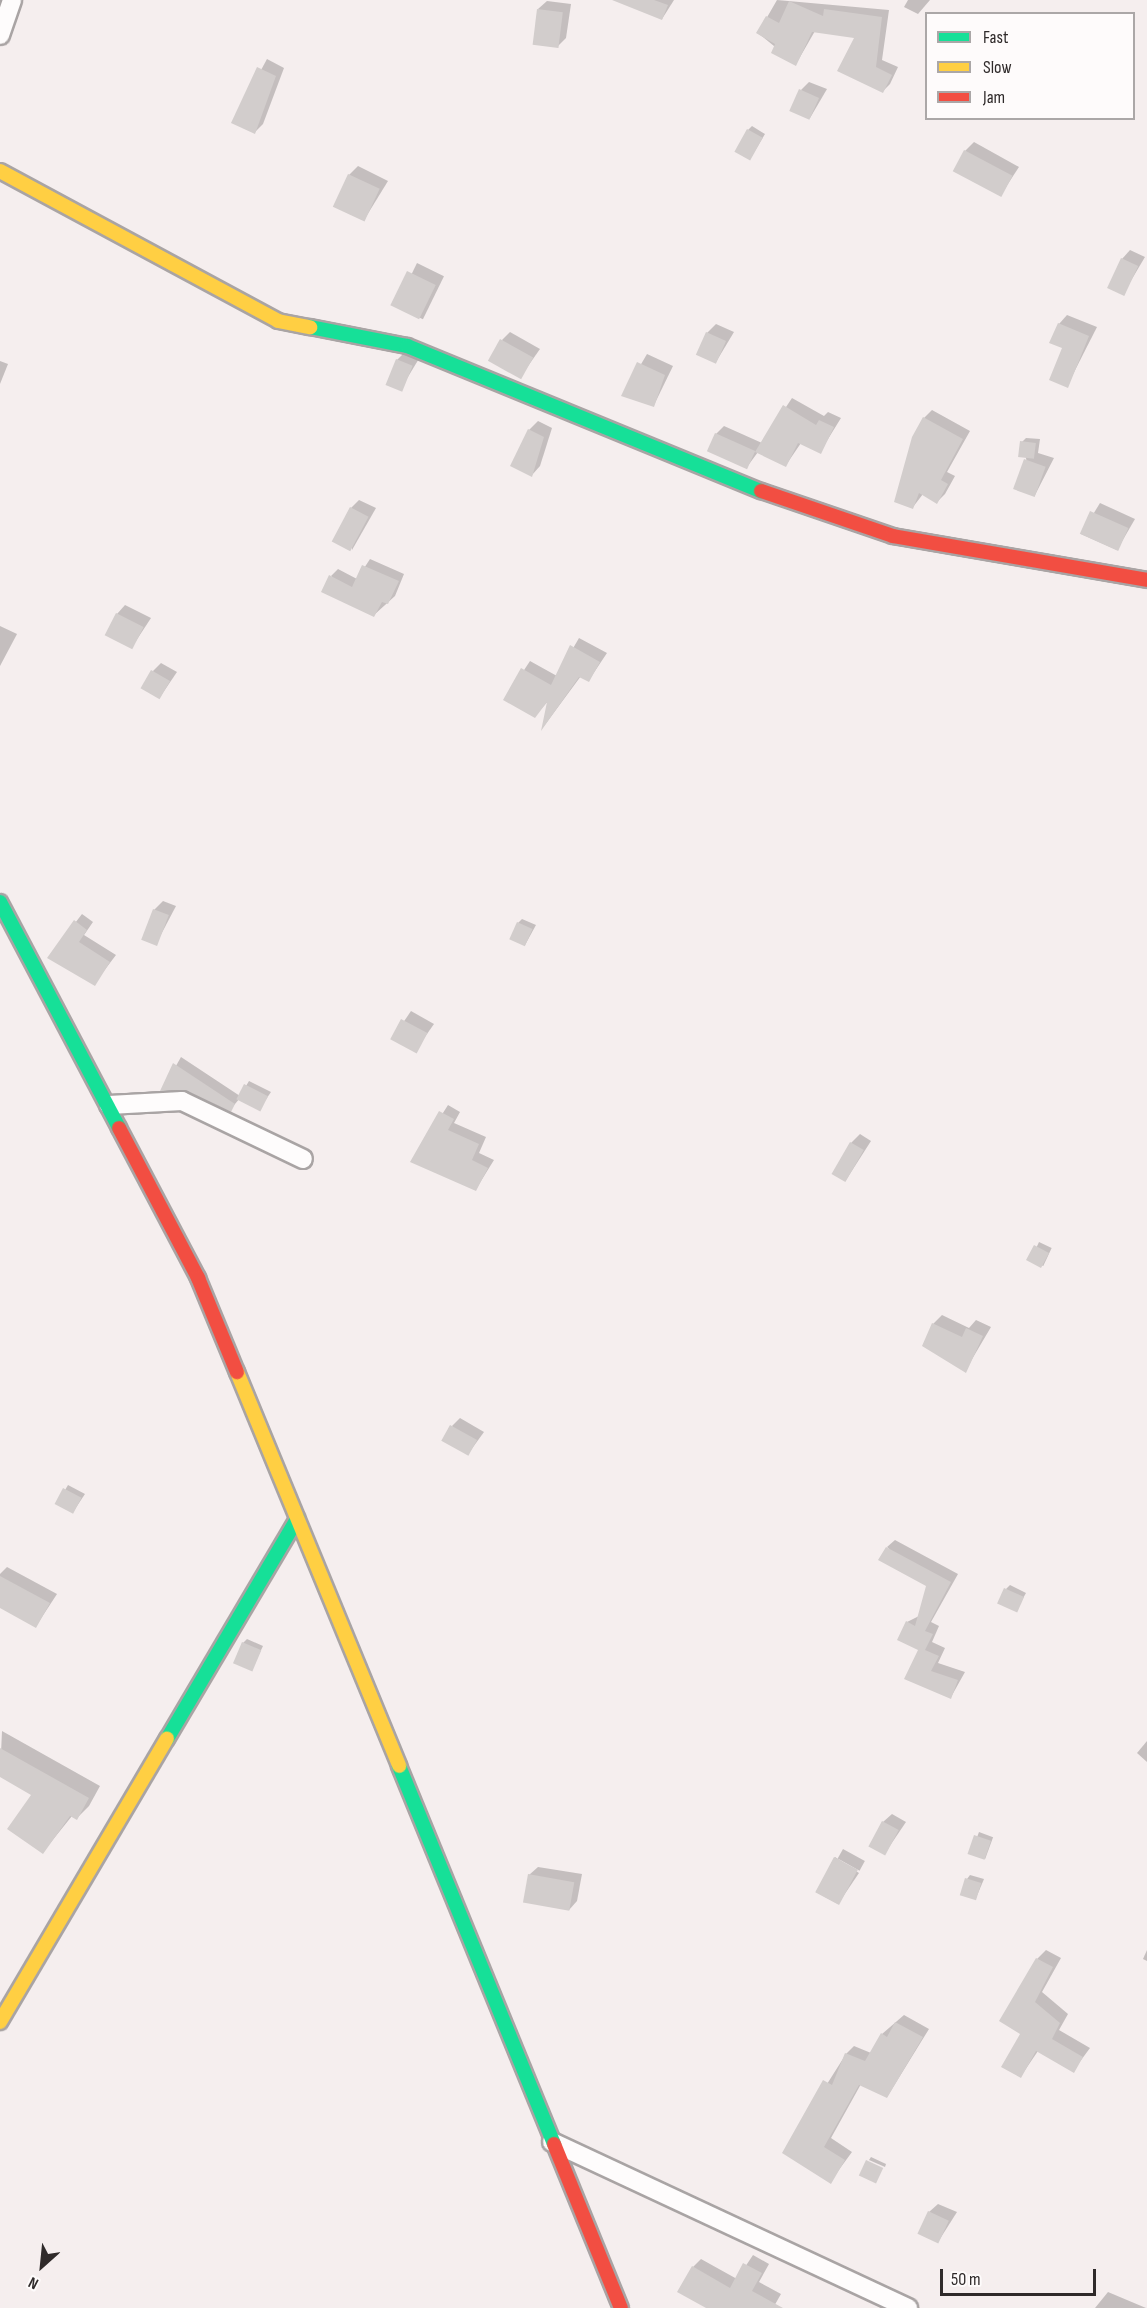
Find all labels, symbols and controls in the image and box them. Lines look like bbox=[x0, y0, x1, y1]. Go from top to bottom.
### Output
legend bbox=[925, 12, 1135, 120]
text: Fast bbox=[983, 27, 1008, 48]
text: Slow bbox=[983, 57, 1012, 78]
text: Jam bbox=[983, 87, 1005, 108]
north arrow bbox=[12, 2236, 72, 2296]
scale bar bbox=[943, 2257, 1099, 2295]
text: 50 m bbox=[951, 2269, 981, 2290]
text: N bbox=[25, 2272, 42, 2293]

